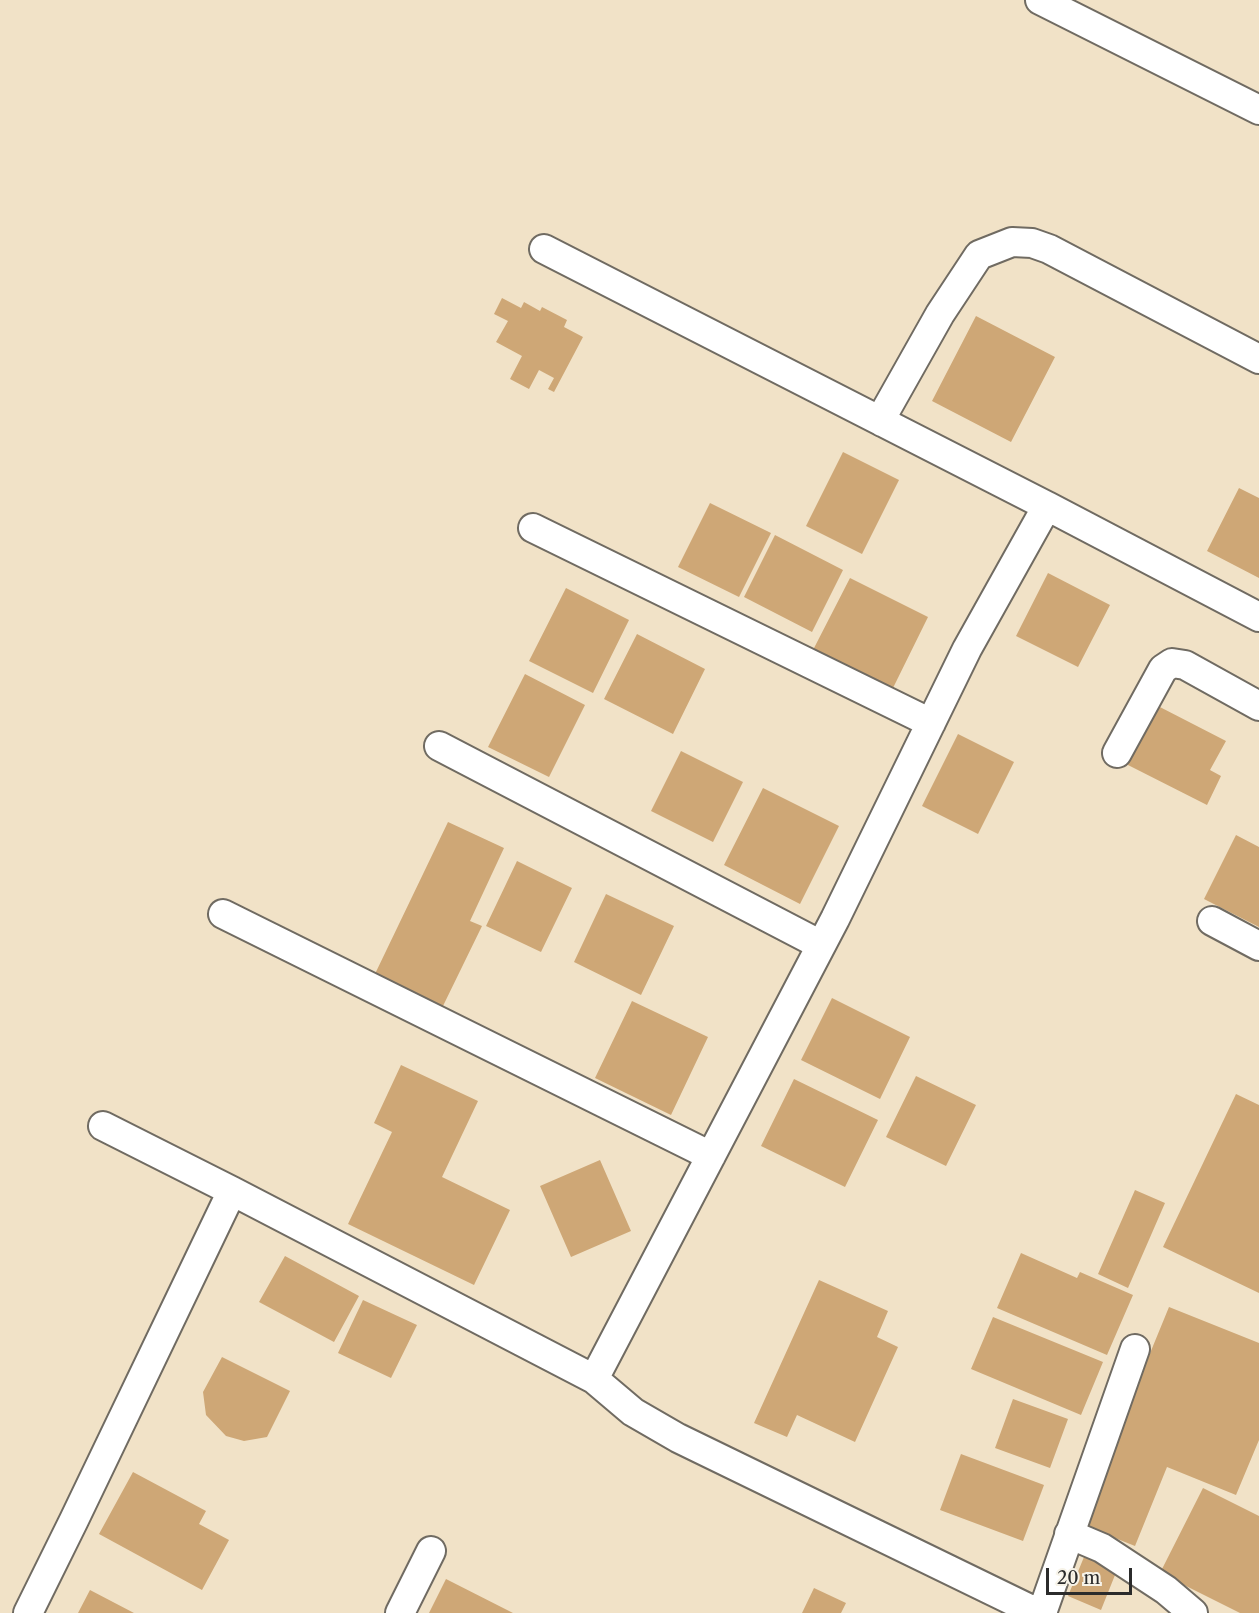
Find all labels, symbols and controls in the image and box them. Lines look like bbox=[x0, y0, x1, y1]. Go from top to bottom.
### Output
scale bar bbox=[1049, 1556, 1134, 1594]
text: 20 m bbox=[1057, 1567, 1100, 1589]

